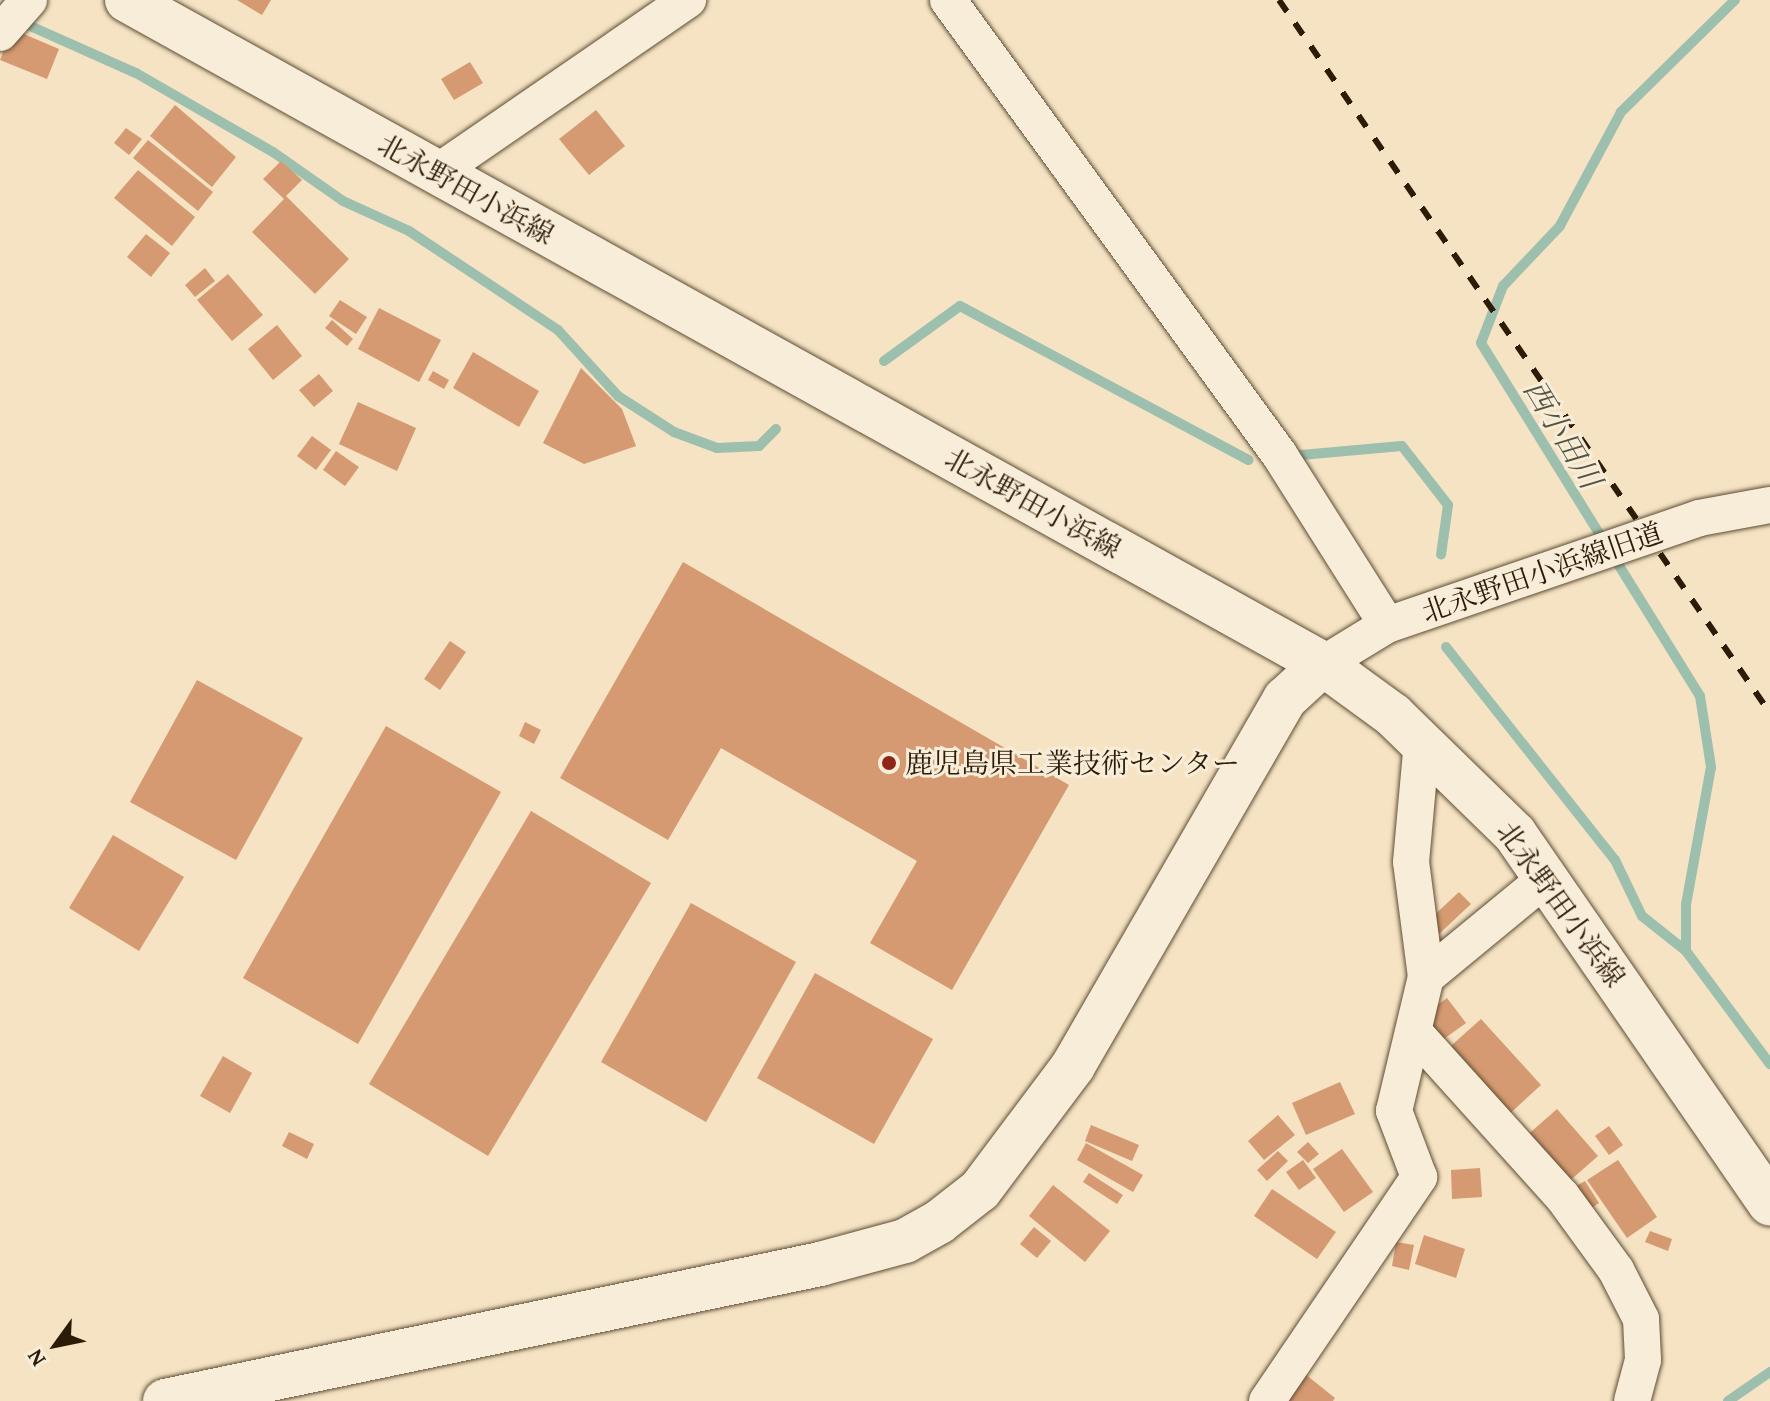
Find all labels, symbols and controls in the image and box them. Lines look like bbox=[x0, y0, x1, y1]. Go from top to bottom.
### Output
street label: 北永野田小浜線 bbox=[372, 127, 560, 251]
water label: 西小田川 bbox=[1517, 373, 1609, 495]
street label: 北永野田小浜線 bbox=[939, 441, 1127, 565]
street label: 北永野田小浜線旧道 bbox=[1417, 515, 1667, 629]
place label: 鹿児島県工業技術センター bbox=[905, 746, 1241, 780]
marker: 鹿児島県工業技術センター bbox=[880, 754, 898, 772]
street label: 北永野田小浜線 bbox=[1490, 815, 1632, 993]
north arrow bbox=[16, 1305, 96, 1385]
text: N bbox=[18, 1343, 53, 1373]

